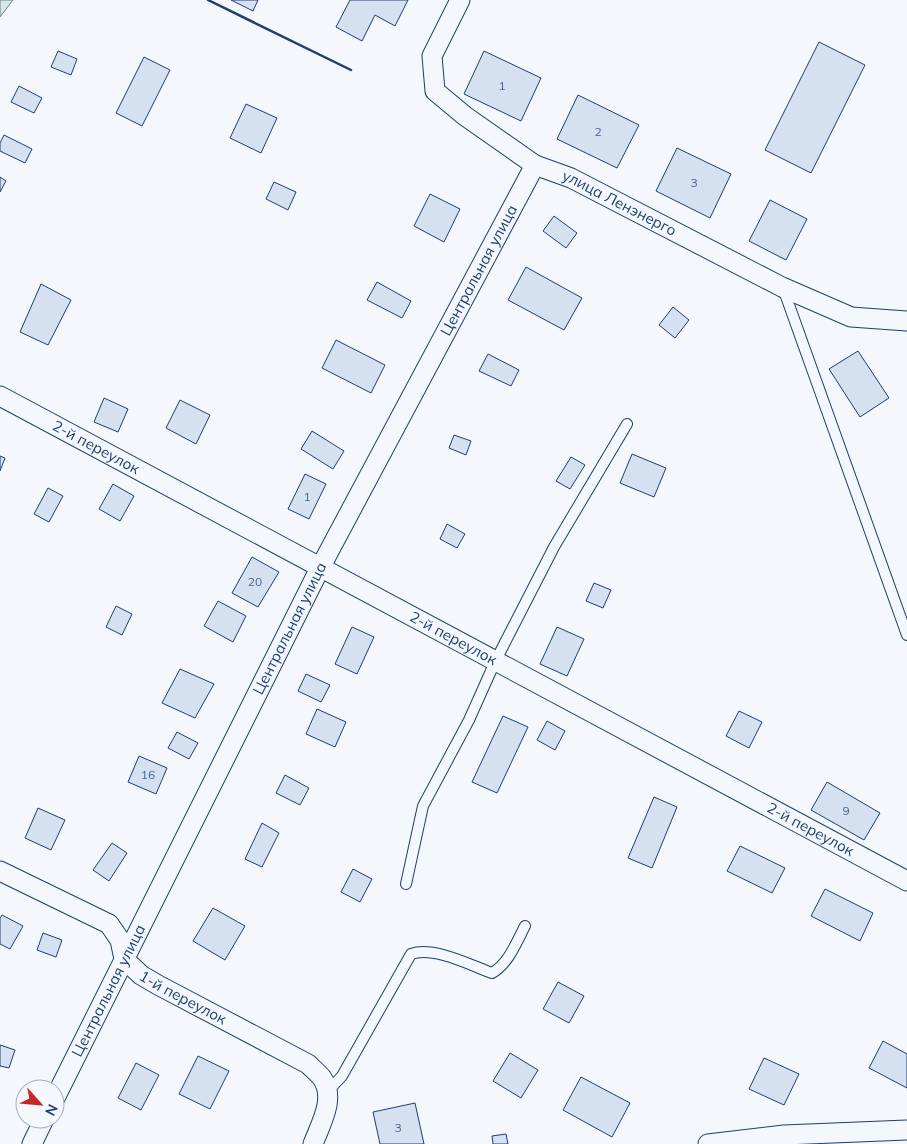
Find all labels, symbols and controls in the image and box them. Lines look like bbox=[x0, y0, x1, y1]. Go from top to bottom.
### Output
house number: 1 bbox=[498, 78, 506, 93]
house number: 2 bbox=[594, 124, 602, 139]
street label: улица Ленэнерго bbox=[560, 166, 680, 240]
house number: 3 bbox=[690, 175, 698, 190]
street label: Центральная улица bbox=[436, 201, 521, 339]
street label: 2-й переулок bbox=[49, 416, 144, 478]
house number: 1 bbox=[303, 489, 311, 504]
street label: Центральная улица bbox=[248, 559, 330, 698]
house number: 20 bbox=[248, 574, 262, 589]
street label: 2-й переулок bbox=[407, 607, 501, 669]
house number: 16 bbox=[141, 767, 155, 782]
street label: 2-й переулок bbox=[764, 798, 858, 860]
house number: 9 bbox=[842, 803, 850, 818]
street label: Центральная улица bbox=[67, 921, 149, 1060]
street label: 1-й переулок bbox=[136, 966, 231, 1029]
north arrow bbox=[15, 1079, 65, 1129]
text: N bbox=[41, 1101, 62, 1119]
house number: 3 bbox=[394, 1120, 402, 1135]

